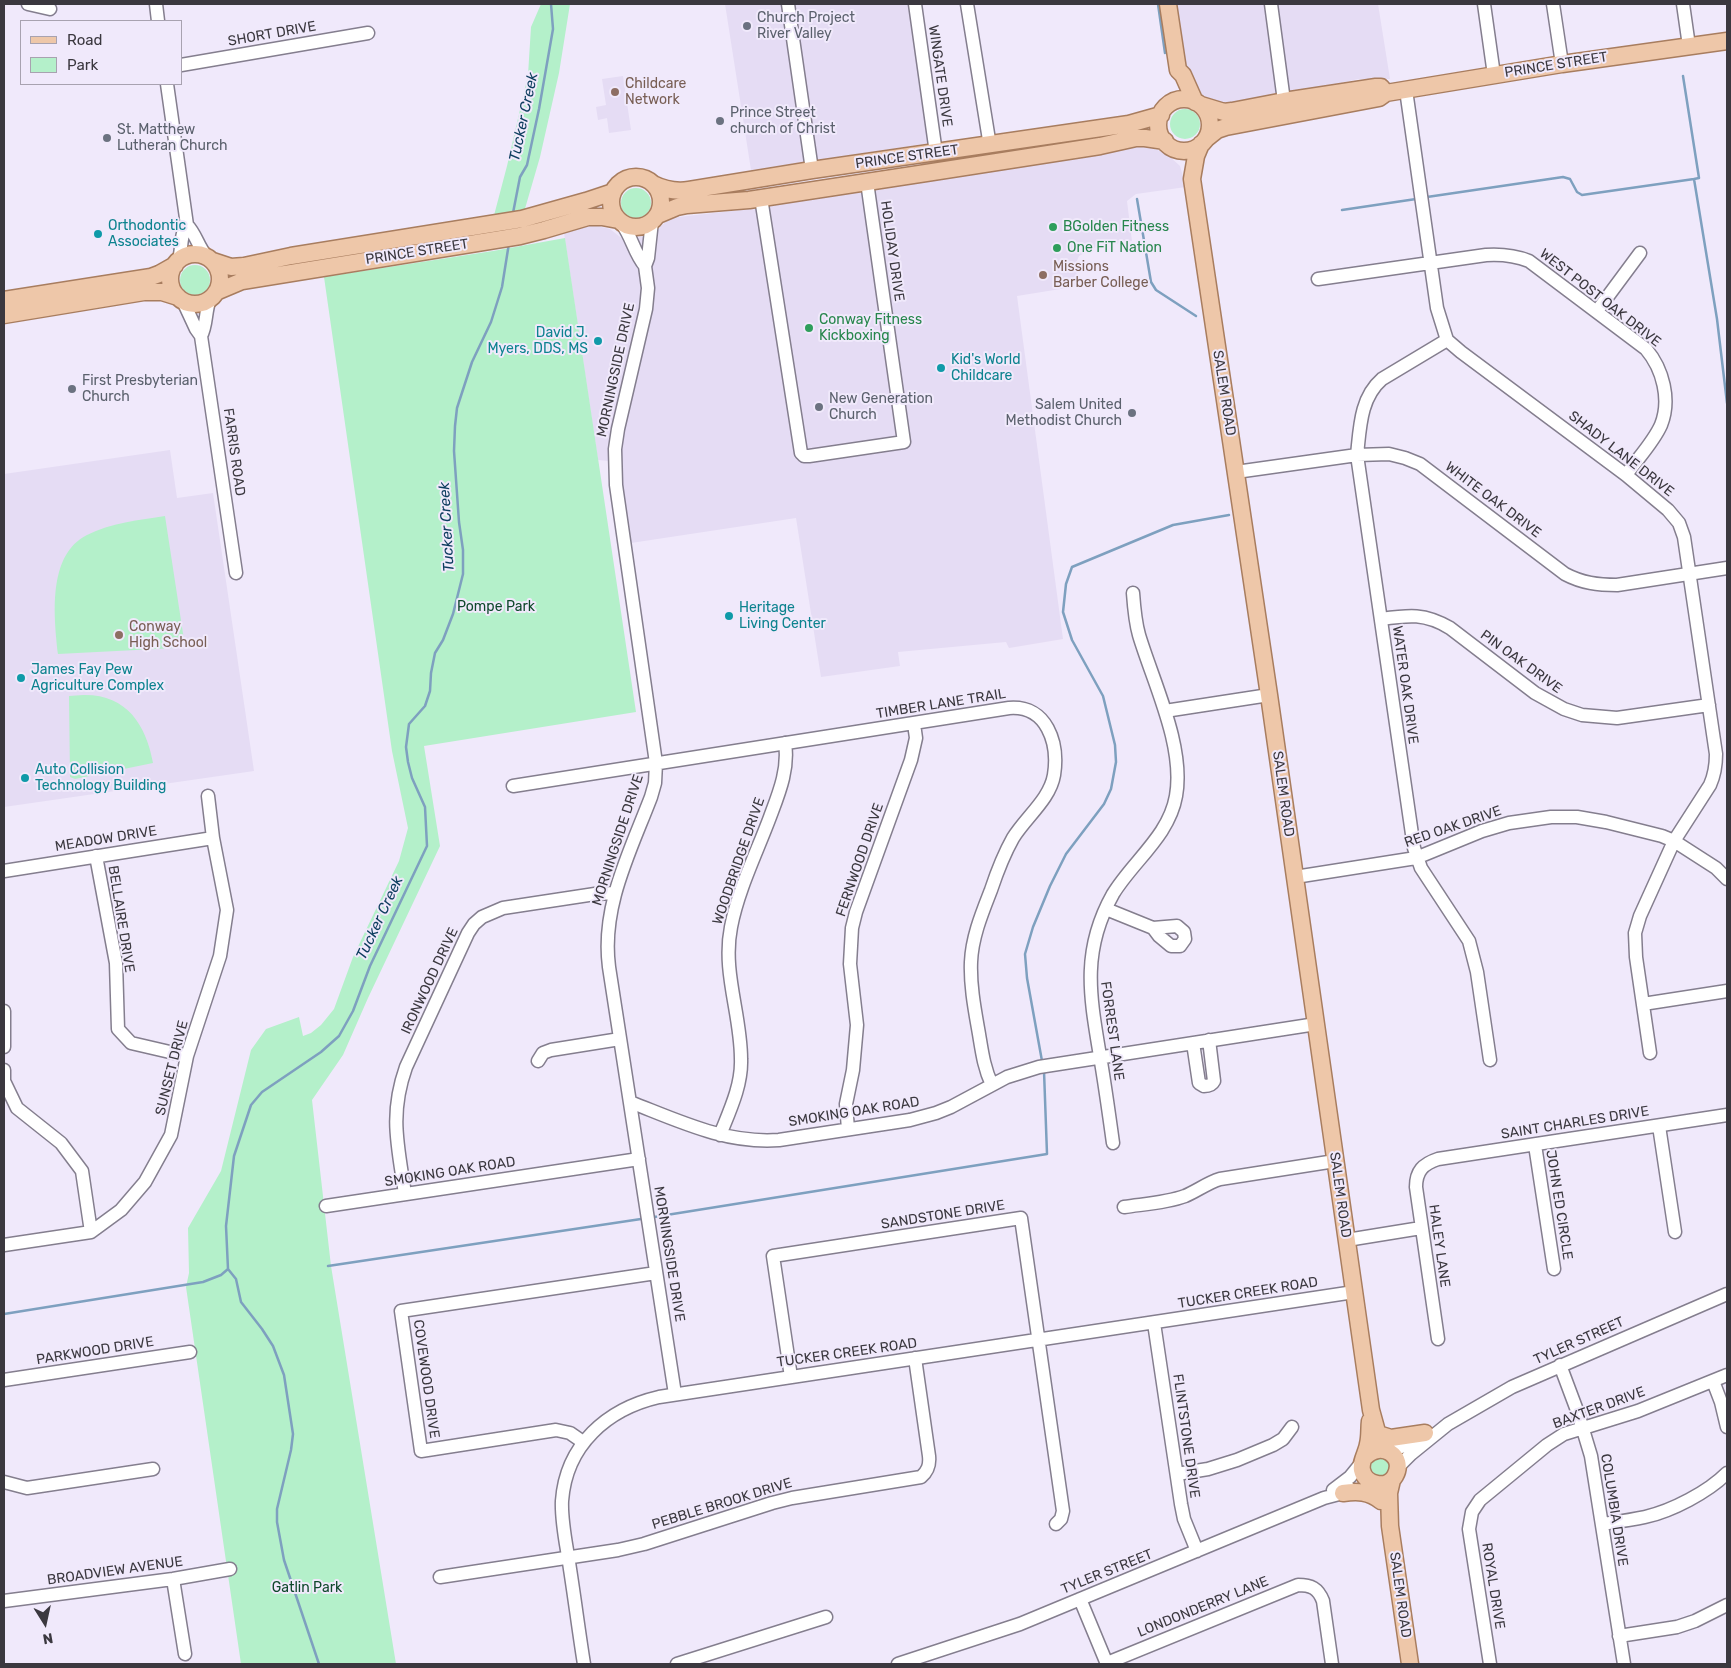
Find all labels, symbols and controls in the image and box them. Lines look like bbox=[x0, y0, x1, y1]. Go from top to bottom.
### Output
place label: Church Project River Valley bbox=[757, 10, 855, 42]
street label: SHORT DRIVE bbox=[227, 18, 317, 50]
legend bbox=[20, 20, 182, 85]
marker: Church Project River Valley bbox=[741, 20, 753, 32]
street label: WINGATE DRIVE bbox=[925, 24, 955, 128]
text: Road bbox=[67, 31, 103, 49]
street label: PRINCE STREET bbox=[1503, 49, 1609, 81]
text: Park bbox=[67, 56, 98, 74]
water label: Tucker Creek bbox=[506, 71, 542, 163]
place label: Childcare Network bbox=[625, 76, 686, 108]
marker: Childcare Network bbox=[609, 86, 621, 98]
place label: Prince Street church of Christ bbox=[730, 105, 835, 138]
marker: Prince Street church of Christ bbox=[714, 115, 726, 127]
place label: St. Matthew Lutheran Church bbox=[117, 122, 227, 154]
marker: St. Matthew Lutheran Church bbox=[101, 132, 113, 144]
street label: PRINCE STREET bbox=[854, 141, 960, 173]
street label: HOLIDAY DRIVE bbox=[877, 199, 907, 303]
place label: Orthodontic Associates bbox=[108, 218, 186, 250]
place label: BGolden Fitness bbox=[1063, 219, 1169, 235]
marker: BGolden Fitness bbox=[1047, 221, 1059, 233]
marker: Orthodontic Associates bbox=[92, 228, 104, 240]
street label: PRINCE STREET bbox=[364, 236, 470, 268]
place label: One FiT Nation bbox=[1067, 240, 1162, 256]
marker: One FiT Nation bbox=[1051, 242, 1063, 254]
street label: WEST POST OAK DRIVE bbox=[1536, 245, 1664, 351]
place label: Missions Barber College bbox=[1053, 259, 1149, 292]
marker: Missions Barber College bbox=[1037, 269, 1049, 281]
street label: MORNINGSIDE DRIVE bbox=[594, 301, 638, 439]
place label: Conway Fitness Kickboxing bbox=[819, 312, 922, 344]
marker: Conway Fitness Kickboxing bbox=[803, 322, 815, 334]
place label: David J. Myers, DDS, MS bbox=[487, 325, 588, 358]
marker: David J. Myers, DDS, MS bbox=[592, 335, 604, 347]
street label: SALEM ROAD bbox=[1209, 349, 1239, 437]
place label: Kid's World Childcare bbox=[951, 352, 1020, 384]
marker: Kid's World Childcare bbox=[935, 362, 947, 374]
place label: First Presbyterian Church bbox=[82, 373, 198, 406]
marker: First Presbyterian Church bbox=[66, 383, 78, 395]
place label: New Generation Church bbox=[829, 391, 933, 424]
place label: Salem United Methodist Church bbox=[1006, 397, 1122, 430]
marker: New Generation Church bbox=[813, 401, 825, 413]
street label: FARRIS ROAD bbox=[220, 407, 248, 497]
marker: Salem United Methodist Church bbox=[1126, 407, 1138, 419]
street label: SHADY LANE DRIVE bbox=[1565, 408, 1677, 500]
street label: WHITE OAK DRIVE bbox=[1442, 458, 1544, 542]
water label: Tucker Creek bbox=[436, 481, 458, 573]
park label: Pompe Park bbox=[457, 599, 535, 615]
place label: Heritage Living Center bbox=[739, 600, 826, 632]
marker: Heritage Living Center bbox=[723, 610, 735, 622]
place label: Conway High School bbox=[129, 619, 207, 652]
street label: WATER OAK DRIVE bbox=[1388, 625, 1422, 745]
street label: PIN OAK DRIVE bbox=[1477, 627, 1565, 697]
marker: Conway High School bbox=[113, 629, 125, 641]
place label: James Fay Pew Agriculture Complex bbox=[31, 662, 164, 694]
marker: James Fay Pew Agriculture Complex bbox=[15, 672, 27, 684]
street label: TIMBER LANE TRAIL bbox=[875, 685, 1007, 723]
street label: SALEM ROAD bbox=[1269, 750, 1297, 838]
place label: Auto Collision Technology Building bbox=[35, 762, 166, 794]
marker: Auto Collision Technology Building bbox=[19, 772, 31, 784]
street label: MORNINGSIDE DRIVE bbox=[589, 772, 647, 908]
street label: WOODBRIDGE DRIVE bbox=[709, 795, 769, 927]
street label: FERNWOOD DRIVE bbox=[833, 801, 887, 919]
street label: RED OAK DRIVE bbox=[1402, 803, 1504, 851]
street label: MEADOW DRIVE bbox=[54, 823, 158, 855]
street label: BELLAIRE DRIVE bbox=[104, 864, 138, 974]
water label: Tucker Creek bbox=[353, 873, 407, 963]
street label: IRONWOOD DRIVE bbox=[398, 925, 462, 1037]
street label: FORREST LANE bbox=[1097, 980, 1127, 1082]
street label: SUNSET DRIVE bbox=[152, 1019, 192, 1117]
street label: SMOKING OAK ROAD bbox=[787, 1093, 921, 1131]
street label: SAINT CHARLES DRIVE bbox=[1500, 1103, 1650, 1143]
street label: JOHN ED CIRCLE bbox=[1542, 1149, 1576, 1261]
street label: SALEM ROAD bbox=[1326, 1151, 1354, 1239]
street label: SMOKING OAK ROAD bbox=[383, 1153, 517, 1191]
street label: MORNINGSIDE DRIVE bbox=[650, 1185, 688, 1323]
street label: SANDSTONE DRIVE bbox=[880, 1197, 1006, 1233]
street label: HALEY LANE bbox=[1425, 1203, 1453, 1289]
street label: TUCKER CREEK ROAD bbox=[1177, 1274, 1319, 1312]
street label: TYLER STREET bbox=[1531, 1314, 1627, 1368]
street label: COVEWOOD DRIVE bbox=[409, 1319, 443, 1439]
street label: PARKWOOD DRIVE bbox=[35, 1333, 155, 1369]
street label: TUCKER CREEK ROAD bbox=[776, 1335, 918, 1371]
street label: FLINTSTONE DRIVE bbox=[1169, 1373, 1203, 1499]
street label: BAXTER DRIVE bbox=[1551, 1384, 1647, 1432]
street label: COLUMBIA DRIVE bbox=[1597, 1453, 1631, 1567]
street label: PEBBLE BROOK DRIVE bbox=[650, 1475, 794, 1533]
street label: ROYAL DRIVE bbox=[1478, 1542, 1508, 1630]
street label: TYLER STREET bbox=[1059, 1546, 1155, 1598]
street label: SALEM ROAD bbox=[1386, 1551, 1414, 1639]
street label: BROADVIEW AVENUE bbox=[46, 1553, 184, 1589]
street label: LONDONDERRY LANE bbox=[1135, 1573, 1271, 1641]
park label: Gatlin Park bbox=[272, 1580, 342, 1596]
north arrow bbox=[20, 1598, 70, 1648]
text: N bbox=[41, 1629, 54, 1648]

